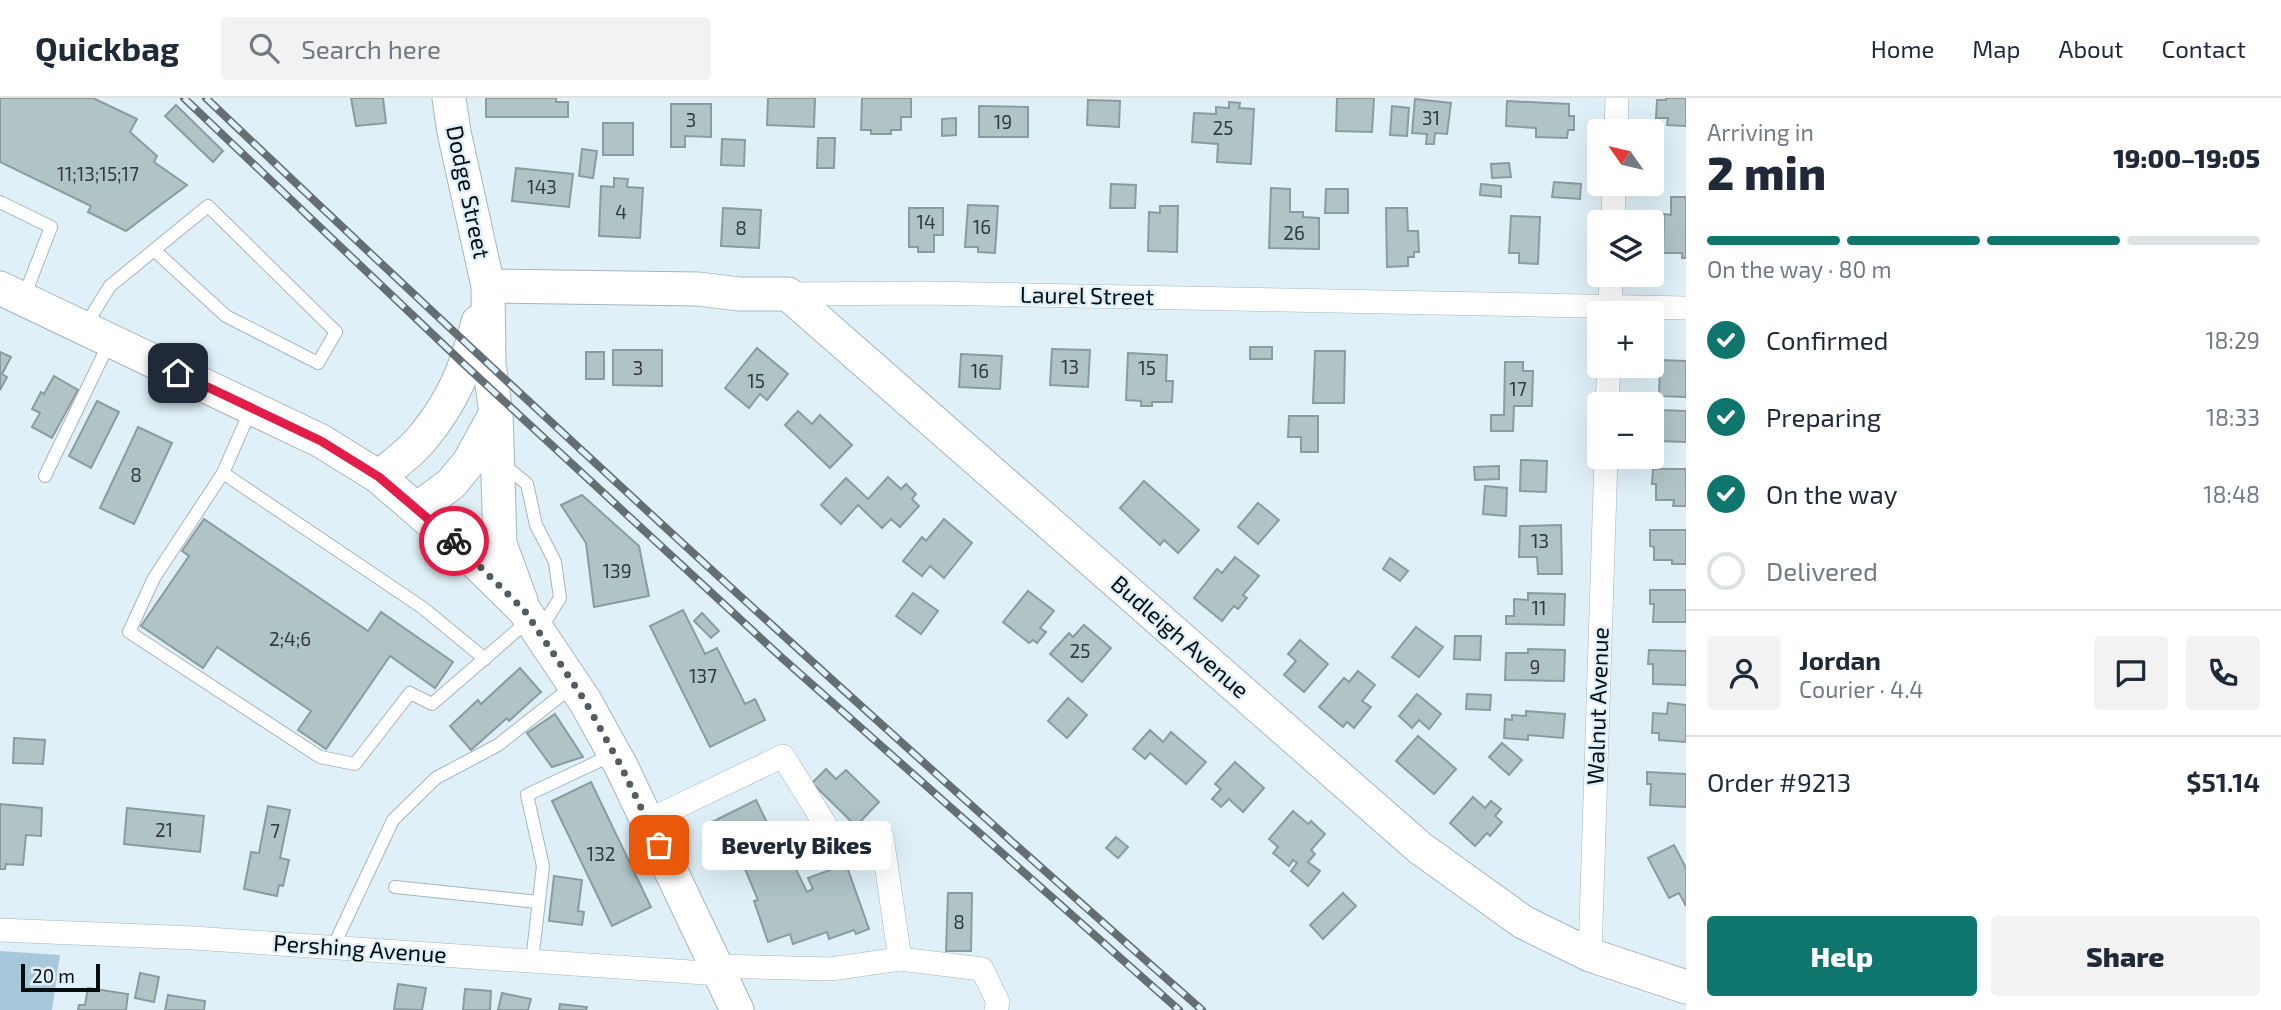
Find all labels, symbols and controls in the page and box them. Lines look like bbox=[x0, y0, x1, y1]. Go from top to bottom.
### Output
search box bbox=[221, 17, 711, 80]
text: Quickbag bbox=[35, 28, 179, 68]
icon: search bbox=[245, 29, 283, 67]
text: Search here bbox=[301, 33, 441, 64]
text: Home bbox=[1871, 34, 1934, 63]
text: Map bbox=[1972, 34, 2020, 63]
text: About bbox=[2058, 34, 2124, 63]
text: Contact bbox=[2162, 34, 2246, 63]
house number: 31 bbox=[1422, 106, 1440, 129]
house number: 3 bbox=[686, 108, 696, 131]
house number: 19 bbox=[994, 110, 1012, 133]
house number: 25 bbox=[1213, 116, 1233, 139]
text: Arriving in bbox=[1707, 118, 1814, 146]
north arrow bbox=[1587, 119, 1664, 196]
map controls bbox=[1587, 119, 1664, 469]
street label: Dodge Street bbox=[441, 123, 497, 261]
text: 19:00–19:05 bbox=[2113, 142, 2260, 173]
text: 2 min bbox=[1707, 144, 1826, 199]
house number: 11;13;15;17 bbox=[57, 162, 139, 185]
house number: 143 bbox=[527, 175, 557, 198]
house number: 4 bbox=[615, 200, 627, 223]
house number: 14 bbox=[916, 210, 936, 233]
button: layers bbox=[1587, 210, 1664, 287]
house number: 16 bbox=[973, 215, 991, 238]
house number: 8 bbox=[735, 216, 747, 239]
house number: 26 bbox=[1283, 221, 1305, 244]
text: On the way · 80 m bbox=[1707, 255, 1892, 283]
street label: Laurel Street bbox=[1020, 280, 1155, 310]
button: + bbox=[1587, 301, 1664, 378]
icon: check bbox=[1707, 321, 1745, 359]
text: Confirmed bbox=[1766, 324, 1889, 355]
text: 18:29 bbox=[2205, 326, 2260, 354]
pin bbox=[148, 343, 208, 403]
icon: home bbox=[159, 354, 197, 392]
house number: 13 bbox=[1061, 355, 1079, 378]
house number: 3 bbox=[633, 356, 643, 379]
house number: 15 bbox=[1138, 356, 1156, 379]
house number: 16 bbox=[971, 359, 989, 382]
house number: 15 bbox=[747, 369, 765, 392]
house number: 17 bbox=[1509, 377, 1527, 400]
button: − bbox=[1587, 392, 1664, 469]
icon: check bbox=[1707, 398, 1745, 436]
text: Preparing bbox=[1766, 401, 1881, 432]
text: 18:33 bbox=[2206, 403, 2260, 431]
house number: 8 bbox=[130, 463, 142, 486]
icon: check bbox=[1707, 475, 1745, 513]
text: On the way bbox=[1766, 478, 1897, 509]
text: 18:48 bbox=[2203, 480, 2260, 508]
courier bbox=[419, 506, 489, 576]
icon: bike bbox=[435, 522, 473, 560]
house number: 13 bbox=[1531, 529, 1549, 552]
text: Delivered bbox=[1766, 555, 1878, 586]
house number: 139 bbox=[603, 559, 632, 582]
street label: Budleigh Avenue bbox=[1106, 569, 1255, 704]
house number: 11 bbox=[1531, 596, 1547, 619]
house number: 2;4;6 bbox=[269, 627, 311, 650]
street label: Walnut Avenue bbox=[1580, 627, 1614, 785]
button: person bbox=[1707, 636, 1781, 710]
button: chat bbox=[2094, 636, 2168, 710]
button: phone bbox=[2186, 636, 2260, 710]
house number: 25 bbox=[1070, 639, 1090, 662]
text: Jordan bbox=[1799, 644, 1881, 675]
house number: 9 bbox=[1530, 655, 1540, 678]
house number: 137 bbox=[689, 664, 717, 687]
text: Courier · 4.4 bbox=[1799, 675, 1923, 703]
text: Order #9213 bbox=[1707, 766, 1851, 797]
text: $51.14 bbox=[2186, 766, 2260, 797]
pin bbox=[629, 815, 689, 875]
house number: 21 bbox=[155, 818, 173, 841]
house number: 7 bbox=[270, 819, 280, 842]
callout: Beverly Bikes bbox=[701, 820, 890, 870]
icon: bag bbox=[640, 826, 678, 864]
text: Beverly Bikes bbox=[721, 831, 872, 859]
house number: 132 bbox=[587, 842, 615, 865]
house number: 8 bbox=[953, 910, 965, 933]
button: Help bbox=[1707, 916, 1977, 996]
button: Share bbox=[1991, 916, 2260, 996]
street label: Pershing Avenue bbox=[272, 928, 448, 968]
scale bar bbox=[21, 961, 100, 993]
text: 20 m bbox=[32, 964, 75, 987]

